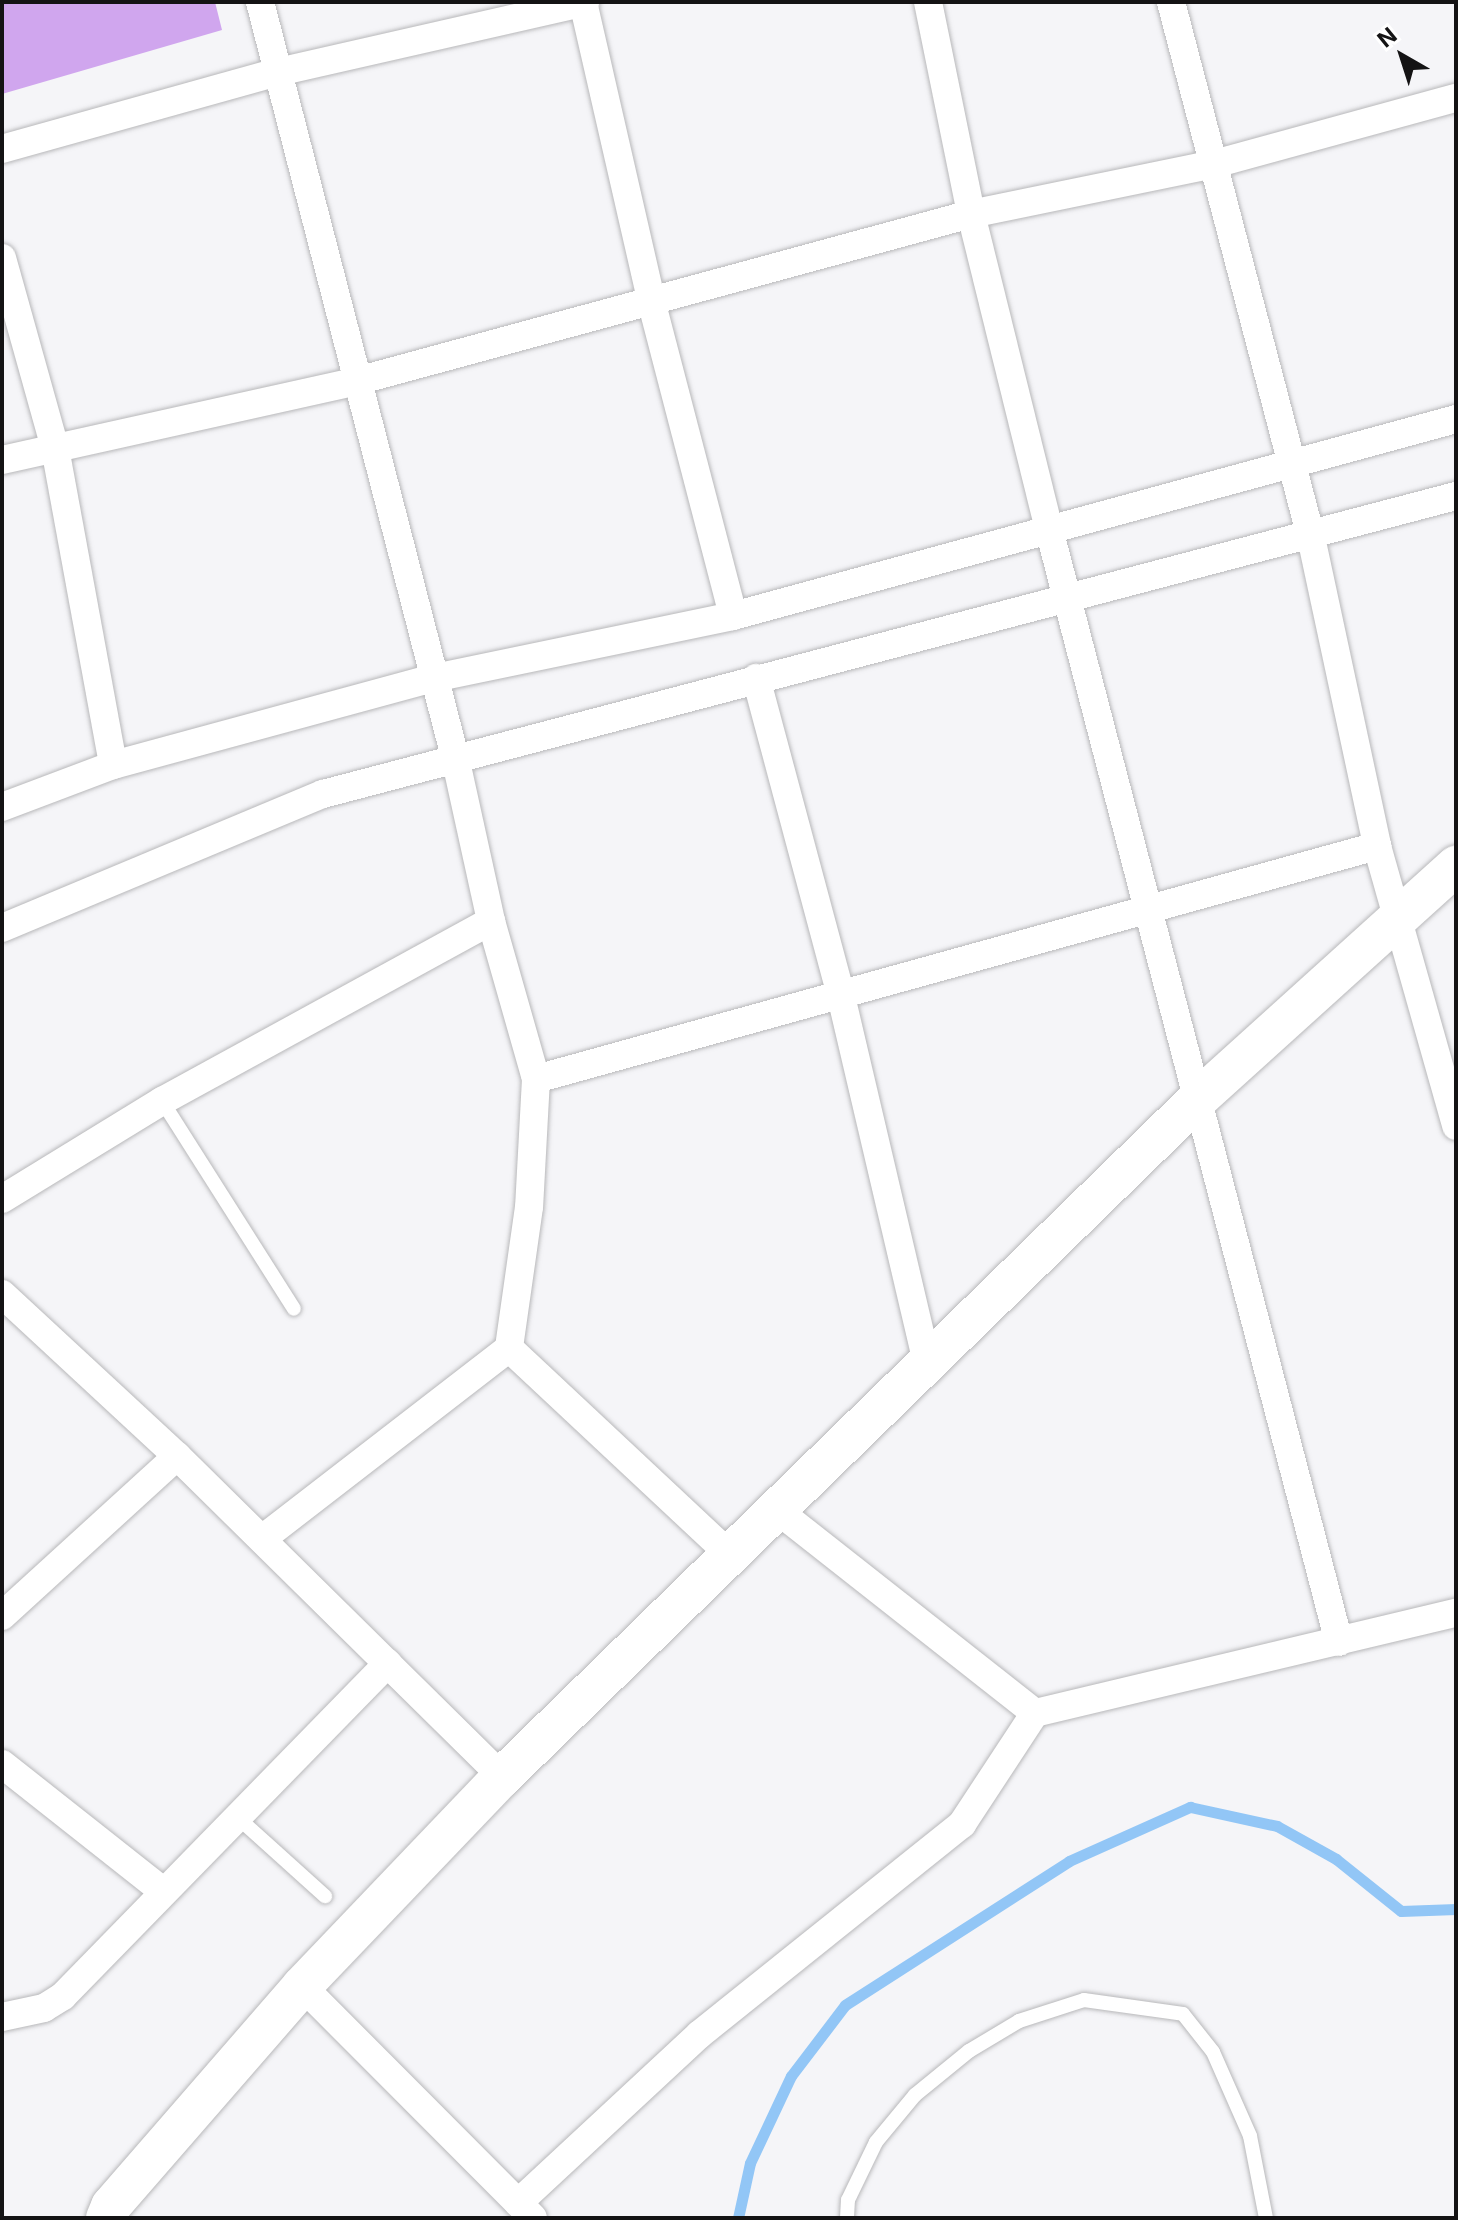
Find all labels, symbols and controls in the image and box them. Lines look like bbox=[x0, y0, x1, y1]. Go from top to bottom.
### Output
north arrow bbox=[1362, 16, 1442, 96]
text: N bbox=[1372, 22, 1402, 53]

